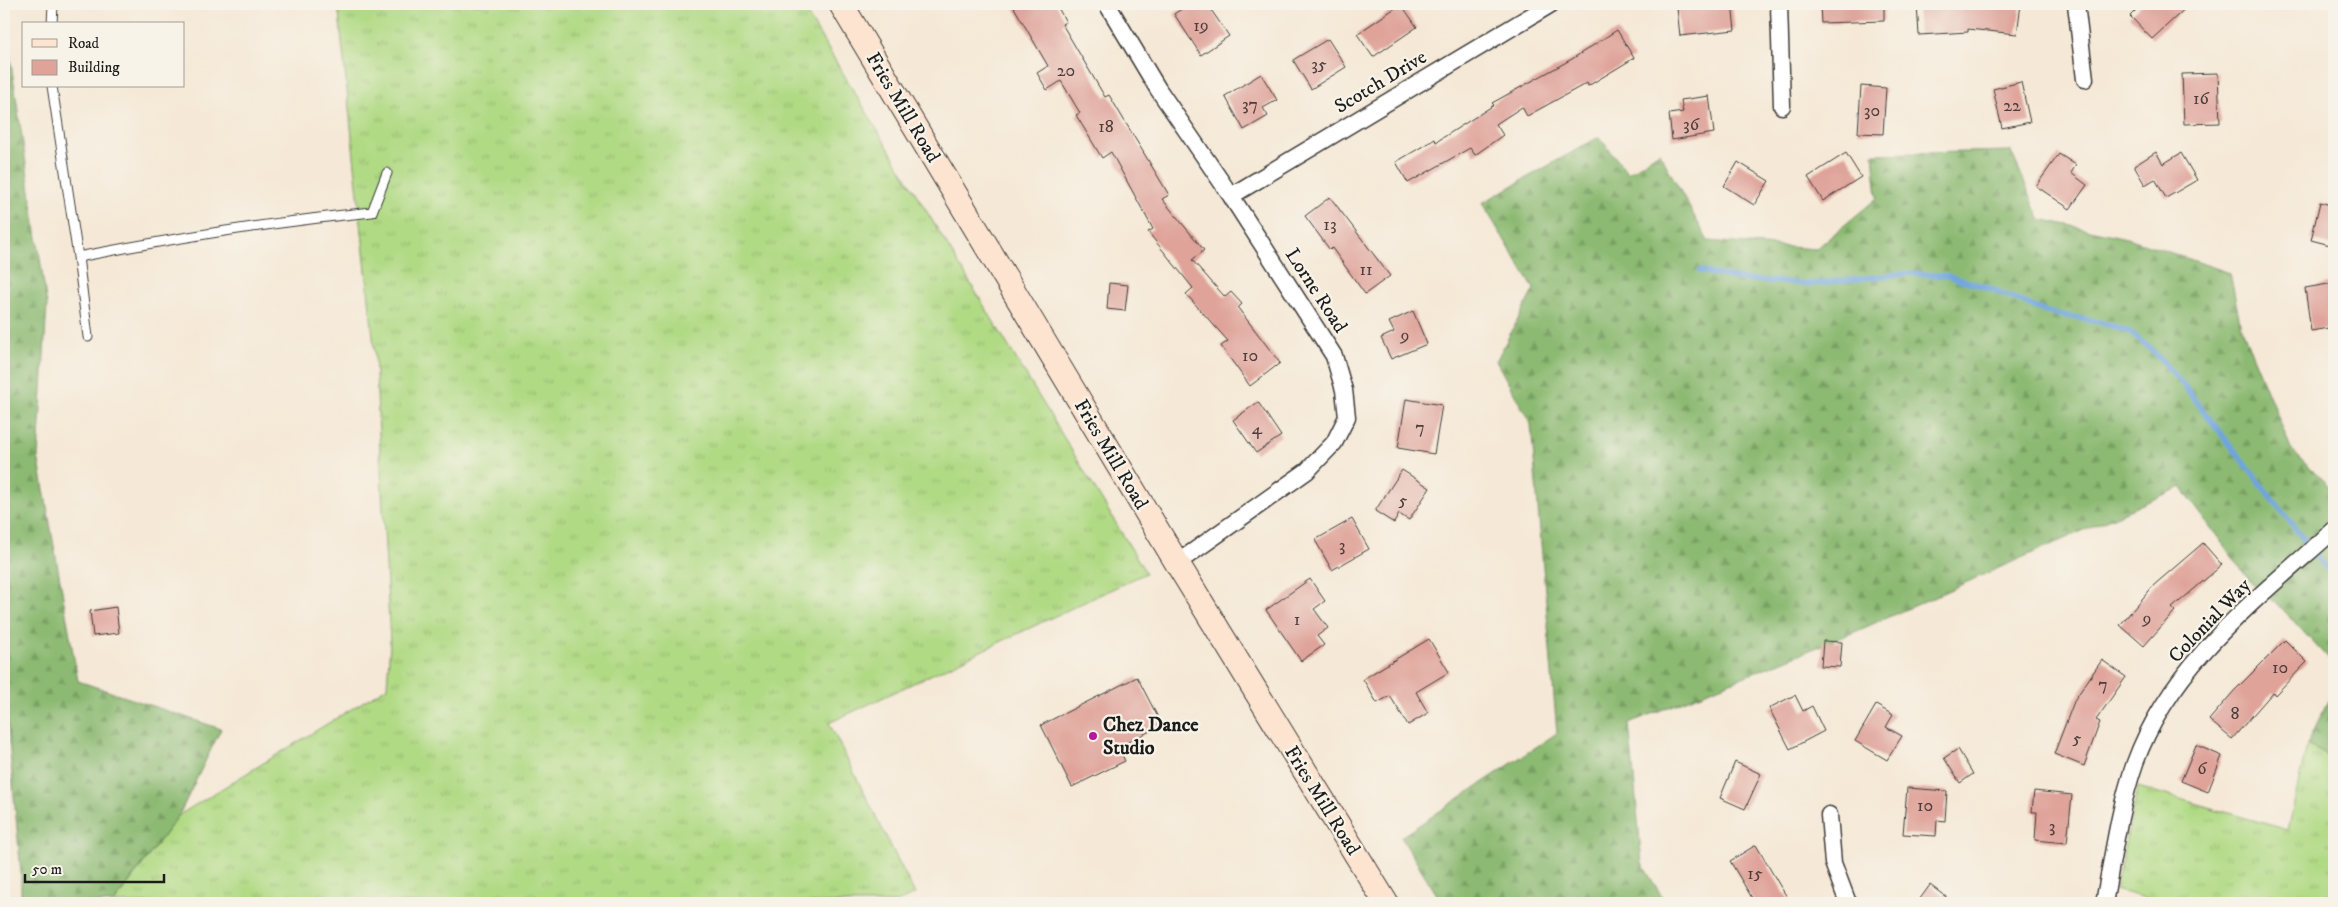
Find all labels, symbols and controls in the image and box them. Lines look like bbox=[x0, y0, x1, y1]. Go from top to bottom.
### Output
house number: 19 bbox=[1193, 15, 1209, 37]
legend bbox=[22, 22, 185, 88]
text: Road bbox=[68, 34, 100, 53]
street label: Scotch Drive bbox=[1330, 45, 1431, 120]
street label: Fries Mill Road bbox=[860, 48, 945, 167]
house number: 35 bbox=[1311, 54, 1327, 76]
text: Building bbox=[68, 58, 120, 77]
house number: 20 bbox=[1057, 60, 1075, 82]
house number: 16 bbox=[2193, 88, 2210, 110]
house number: 37 bbox=[1242, 94, 1258, 116]
house number: 22 bbox=[2003, 95, 2021, 117]
house number: 30 bbox=[1864, 100, 1880, 122]
house number: 36 bbox=[1683, 114, 1700, 136]
house number: 18 bbox=[1098, 116, 1114, 138]
house number: 13 bbox=[1323, 214, 1337, 236]
street label: Lorne Road bbox=[1279, 244, 1352, 338]
house number: 11 bbox=[1359, 259, 1373, 281]
house number: 9 bbox=[1400, 325, 1409, 347]
house number: 10 bbox=[1242, 345, 1258, 367]
street label: Fries Mill Road bbox=[1068, 395, 1153, 514]
house number: 7 bbox=[1415, 417, 1425, 439]
house number: 4 bbox=[1252, 418, 1263, 440]
house number: 5 bbox=[1399, 490, 1408, 512]
house number: 3 bbox=[1339, 535, 1345, 557]
street label: Colonial Way bbox=[2164, 573, 2257, 669]
house number: 9 bbox=[2142, 608, 2151, 630]
house number: 1 bbox=[1294, 609, 1300, 631]
house number: 10 bbox=[2272, 657, 2288, 679]
house number: 7 bbox=[2098, 674, 2108, 696]
house number: 8 bbox=[2230, 703, 2240, 725]
place label: Chez Dance Studio bbox=[1103, 713, 1199, 761]
house number: 5 bbox=[2073, 728, 2082, 750]
marker: Chez Dance Studio bbox=[1087, 730, 1099, 742]
street label: Fries Mill Road bbox=[1278, 741, 1365, 860]
house number: 6 bbox=[2197, 758, 2207, 780]
house number: 10 bbox=[1917, 795, 1933, 817]
house number: 3 bbox=[2049, 816, 2055, 838]
scale bar bbox=[25, 852, 164, 884]
text: 50 m bbox=[32, 860, 62, 879]
house number: 15 bbox=[1747, 863, 1763, 885]

